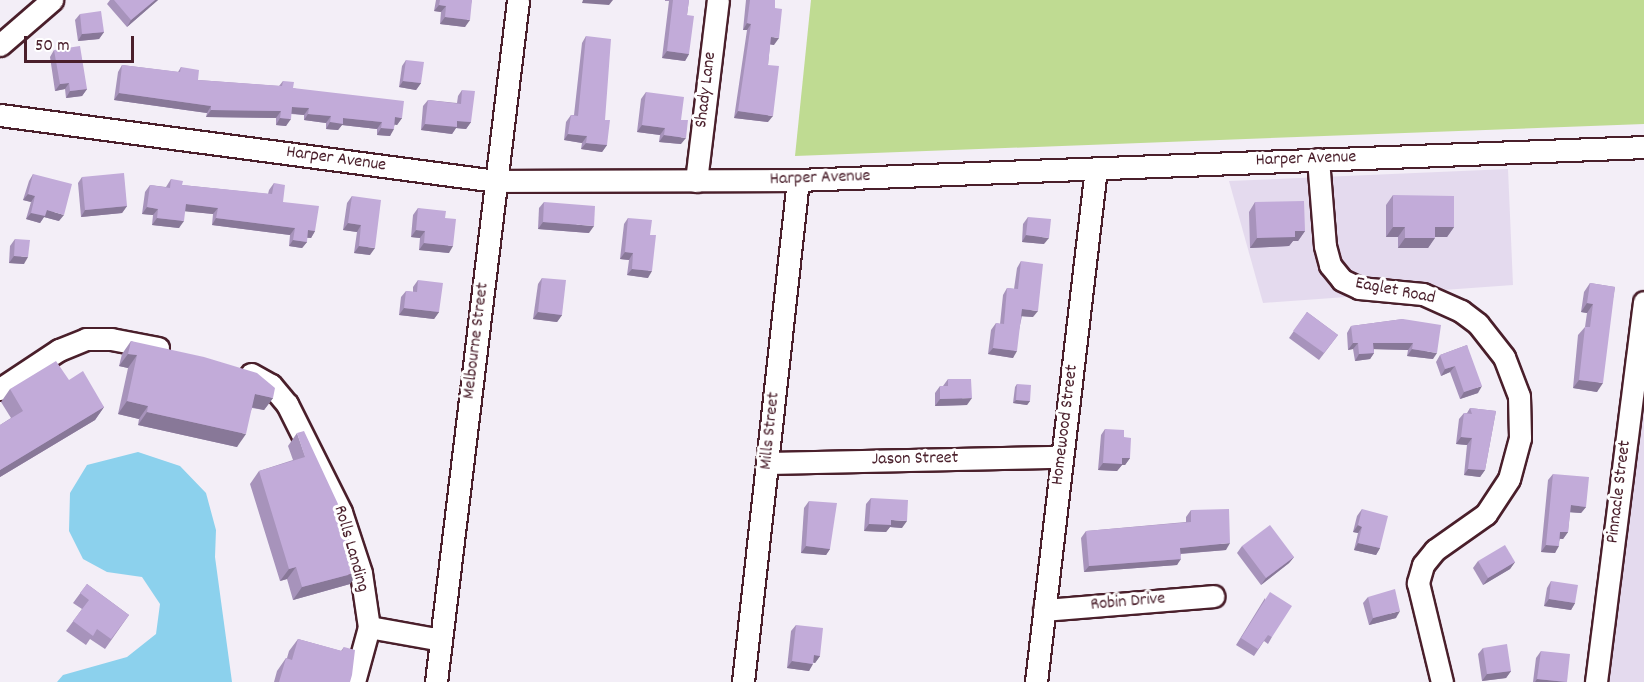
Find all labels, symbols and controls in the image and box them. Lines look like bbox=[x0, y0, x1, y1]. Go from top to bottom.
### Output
scale bar bbox=[27, 24, 136, 62]
text: 50 m bbox=[35, 34, 70, 59]
street label: Shady Lane bbox=[692, 51, 722, 129]
street label: Harper Avenue bbox=[285, 142, 387, 178]
street label: Harper Avenue bbox=[1255, 147, 1357, 173]
street label: Harper Avenue bbox=[769, 166, 871, 192]
street label: Eaglet Road bbox=[1353, 274, 1437, 310]
street label: Melbourne Street bbox=[459, 282, 495, 400]
street label: Homewood Street bbox=[1048, 363, 1084, 487]
street label: Mills Street bbox=[756, 391, 786, 471]
street label: Pinnacle Street bbox=[1603, 439, 1637, 545]
street label: Jason Street bbox=[871, 448, 959, 472]
street label: Rolls Landing bbox=[327, 503, 373, 595]
street label: Robin Drive bbox=[1090, 589, 1166, 617]

